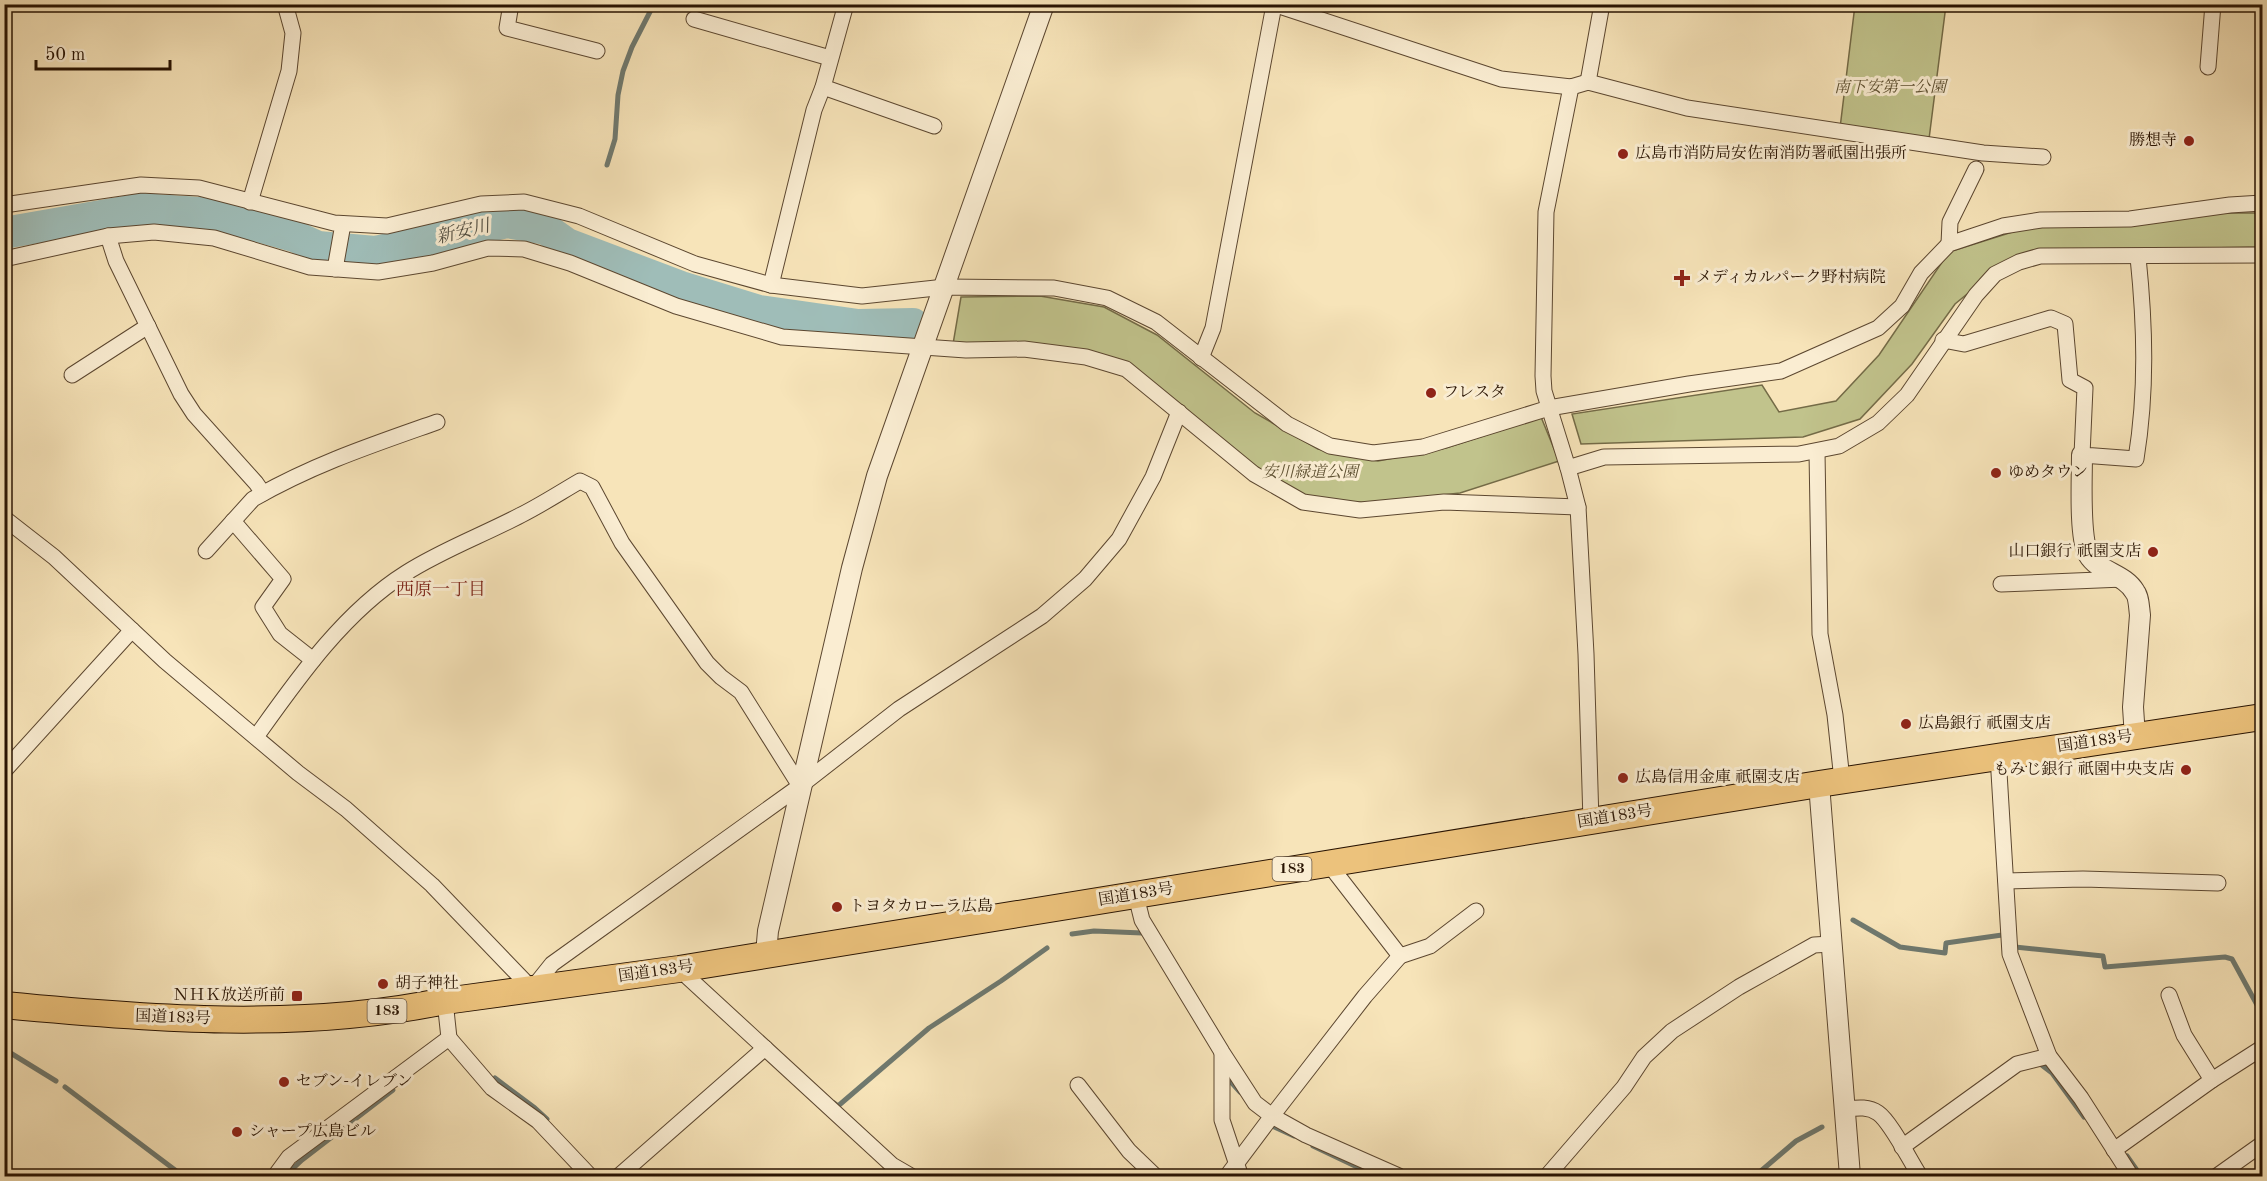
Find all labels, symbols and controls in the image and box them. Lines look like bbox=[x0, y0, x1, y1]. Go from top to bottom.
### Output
scale bar bbox=[36, 33, 170, 71]
text: 50 m bbox=[45, 46, 85, 64]
park label: 南下安第一公園 bbox=[1834, 78, 1949, 96]
place label: 勝想寺 bbox=[2129, 131, 2177, 149]
marker: 勝想寺 bbox=[2182, 134, 2196, 148]
place label: 広島市消防局安佐南消防署祇園出張所 bbox=[1635, 144, 1907, 162]
marker: 広島市消防局安佐南消防署祇園出張所 bbox=[1616, 147, 1630, 161]
water label: 新安川 bbox=[434, 215, 493, 247]
place label: メディカルパーク野村病院 bbox=[1696, 268, 1886, 286]
marker: メディカルパーク野村病院 bbox=[1673, 269, 1691, 287]
place label: フレスタ bbox=[1443, 384, 1506, 401]
marker: フレスタ bbox=[1424, 386, 1438, 400]
park label: 安川緑道公園 bbox=[1262, 463, 1361, 481]
place label: ゆめタウン bbox=[2008, 464, 2088, 481]
marker: ゆめタウン bbox=[1989, 466, 2003, 480]
place label: 山口銀行 祇園支店 bbox=[2009, 542, 2141, 560]
marker: 山口銀行 祇園支店 bbox=[2146, 545, 2160, 559]
district label: 西原一丁目 bbox=[396, 580, 486, 599]
place label: 広島銀行 祇園支店 bbox=[1918, 714, 2050, 732]
marker: 広島銀行 祇園支店 bbox=[1899, 717, 1913, 731]
street label: 国道183号 bbox=[2056, 727, 2134, 755]
place label: もみじ銀行 祇園中央支店 bbox=[1994, 760, 2174, 778]
marker: もみじ銀行 祇園中央支店 bbox=[2179, 763, 2193, 777]
place label: 広島信用金庫 祇園支店 bbox=[1635, 768, 1799, 786]
marker: 広島信用金庫 祇園支店 bbox=[1616, 771, 1630, 785]
street label: 国道183号 bbox=[1576, 801, 1654, 831]
road number: 183 bbox=[1272, 857, 1312, 881]
street label: 国道183号 bbox=[1097, 879, 1175, 909]
place label: トヨタカローラ広島 bbox=[849, 897, 993, 915]
marker: トヨタカローラ広島 bbox=[830, 900, 844, 914]
street label: 国道183号 bbox=[617, 957, 695, 985]
place label: 胡子神社 bbox=[395, 974, 459, 992]
marker: 胡子神社 bbox=[376, 977, 390, 991]
place label: ＮＨＫ放送所前 bbox=[173, 986, 285, 1004]
marker: ＮＨＫ放送所前 bbox=[290, 989, 304, 1003]
road number: 183 bbox=[368, 999, 406, 1023]
street label: 国道183号 bbox=[135, 1007, 211, 1027]
place label: セブン-イレブン bbox=[296, 1073, 413, 1090]
marker: セブン-イレブン bbox=[277, 1075, 291, 1089]
place label: シャープ広島ビル bbox=[249, 1122, 376, 1140]
marker: シャープ広島ビル bbox=[230, 1125, 244, 1139]

